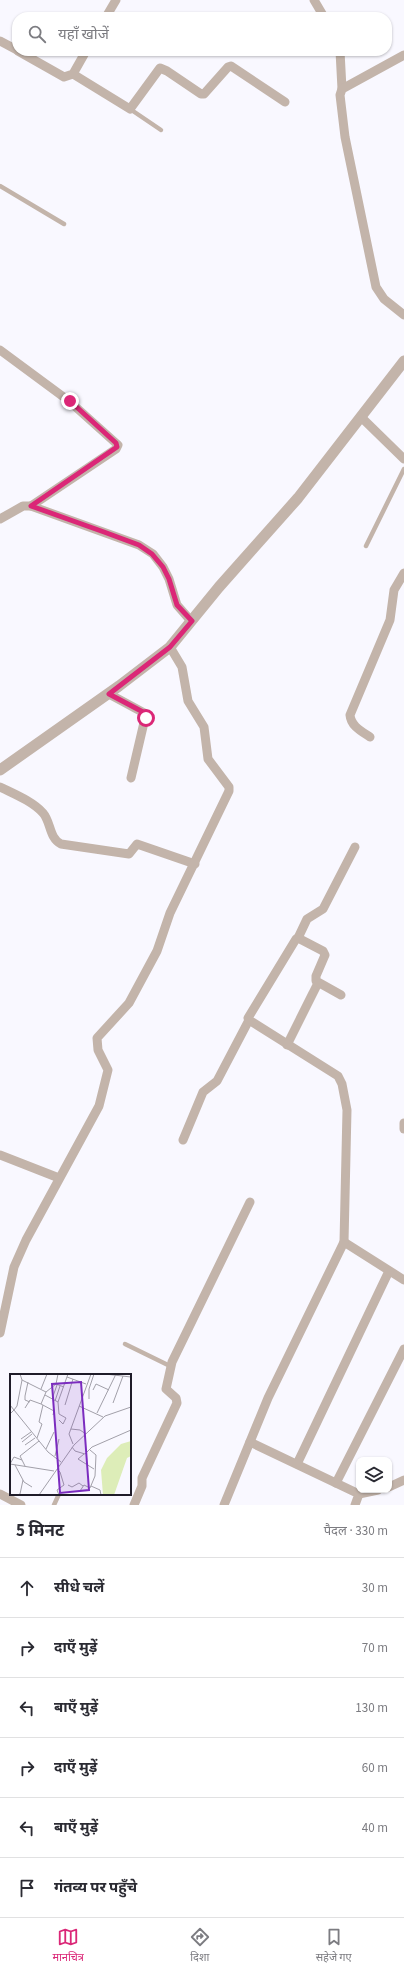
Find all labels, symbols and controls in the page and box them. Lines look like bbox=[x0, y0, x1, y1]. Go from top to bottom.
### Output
search box bbox=[12, 12, 392, 56]
icon: search bbox=[26, 23, 48, 45]
text: यहाँ खोजें bbox=[58, 24, 109, 45]
route end bbox=[61, 392, 79, 410]
route start bbox=[137, 709, 155, 727]
inset map bbox=[10, 1374, 131, 1495]
map controls bbox=[356, 1457, 392, 1493]
button: layers bbox=[356, 1457, 392, 1493]
text: 5 मिनट bbox=[16, 1519, 64, 1543]
text: पैदल · 330 m bbox=[324, 1522, 388, 1540]
icon: ahead bbox=[16, 1577, 38, 1599]
text: सीधे चलें bbox=[54, 1577, 104, 1598]
text: 30 m bbox=[362, 1579, 388, 1597]
icon: right bbox=[16, 1637, 38, 1659]
text: दाएँ मुड़ें bbox=[54, 1637, 97, 1658]
text: 70 m bbox=[362, 1639, 388, 1657]
icon: left bbox=[16, 1697, 38, 1719]
text: बाएँ मुड़ें bbox=[54, 1697, 98, 1718]
text: 130 m bbox=[355, 1699, 388, 1717]
icon: right bbox=[16, 1757, 38, 1779]
text: दाएँ मुड़ें bbox=[54, 1757, 97, 1778]
text: 60 m bbox=[362, 1759, 388, 1777]
icon: left bbox=[16, 1817, 38, 1839]
text: बाएँ मुड़ें bbox=[54, 1817, 98, 1838]
text: 40 m bbox=[362, 1819, 388, 1837]
icon: arrive bbox=[16, 1877, 38, 1899]
text: गंतव्य पर पहुँचे bbox=[54, 1877, 137, 1898]
tab: मानचित्र bbox=[52, 1926, 84, 1965]
tab: दिशा bbox=[189, 1926, 211, 1965]
tab: सहेजे गए bbox=[316, 1926, 352, 1965]

